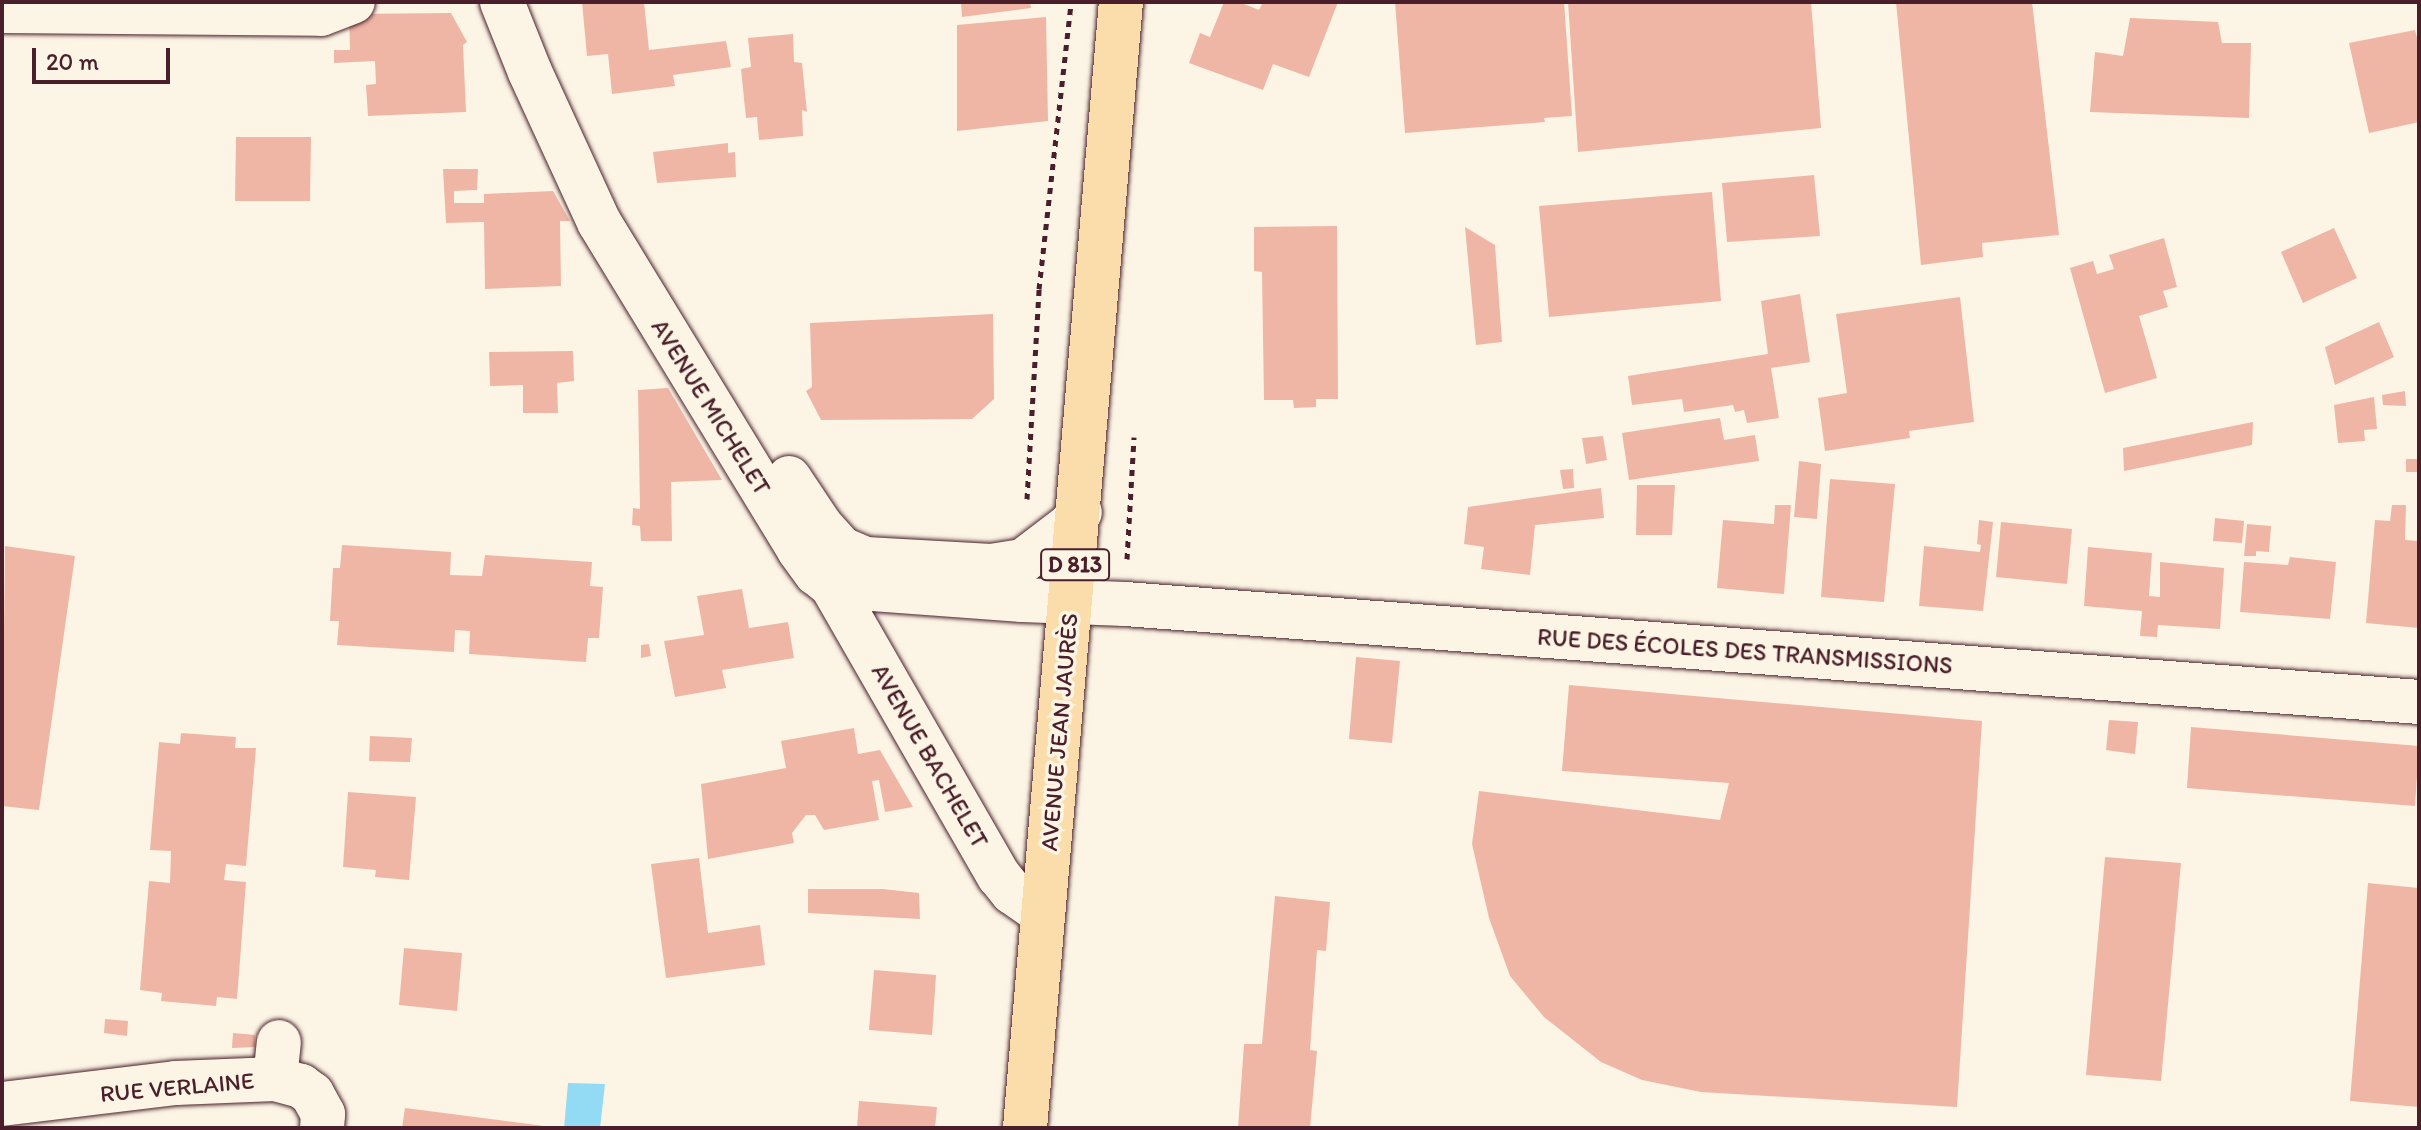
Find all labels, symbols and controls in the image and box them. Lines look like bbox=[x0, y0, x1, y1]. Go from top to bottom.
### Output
scale bar bbox=[36, 32, 174, 82]
text: 20 m bbox=[46, 47, 99, 76]
street label: AVENUE MICHELET bbox=[644, 312, 778, 502]
road number: D 813 bbox=[1039, 547, 1111, 583]
street label: AVENUE JEAN JAURÈS bbox=[1034, 612, 1084, 852]
street label: RUE DES ÉCOLES DES TRANSMISSIONS bbox=[1536, 622, 1954, 680]
street label: AVENUE BACHELET bbox=[866, 659, 994, 853]
street label: RUE VERLAINE bbox=[97, 1066, 257, 1108]

